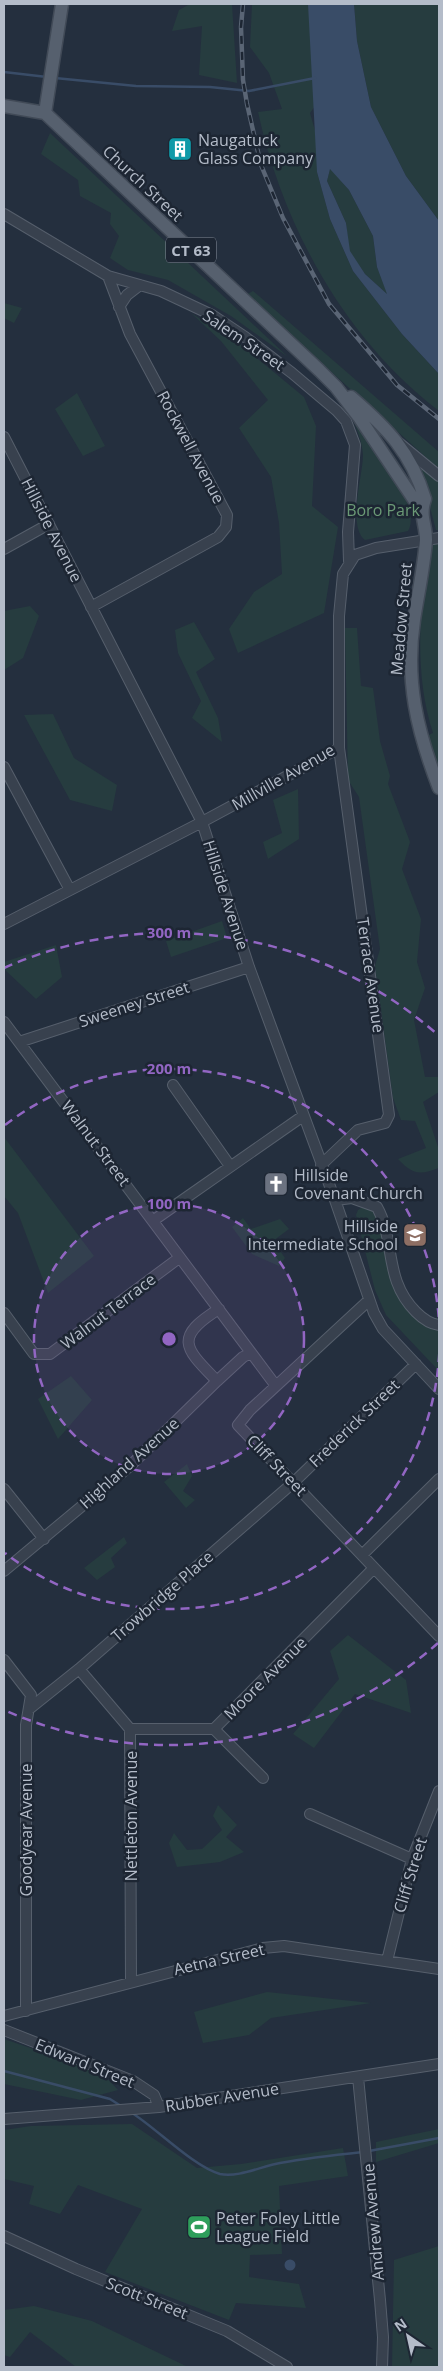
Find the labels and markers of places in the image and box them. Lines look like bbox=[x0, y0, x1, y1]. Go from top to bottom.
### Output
place label: Naugatuck Glass Company bbox=[198, 129, 314, 169]
building icon: Naugatuck Glass Company bbox=[167, 136, 193, 162]
place label: Hillside Covenant Church bbox=[294, 1164, 423, 1204]
church icon: Hillside Covenant Church bbox=[263, 1171, 289, 1197]
place label: Hillside Intermediate School bbox=[248, 1215, 398, 1255]
school or university icon: Hillside Intermediate School bbox=[402, 1222, 428, 1248]
centre of rings bbox=[160, 1330, 178, 1348]
place label: Peter Foley Little League Field bbox=[216, 2207, 340, 2247]
sports icon: Peter Foley Little League Field bbox=[186, 2214, 212, 2240]

